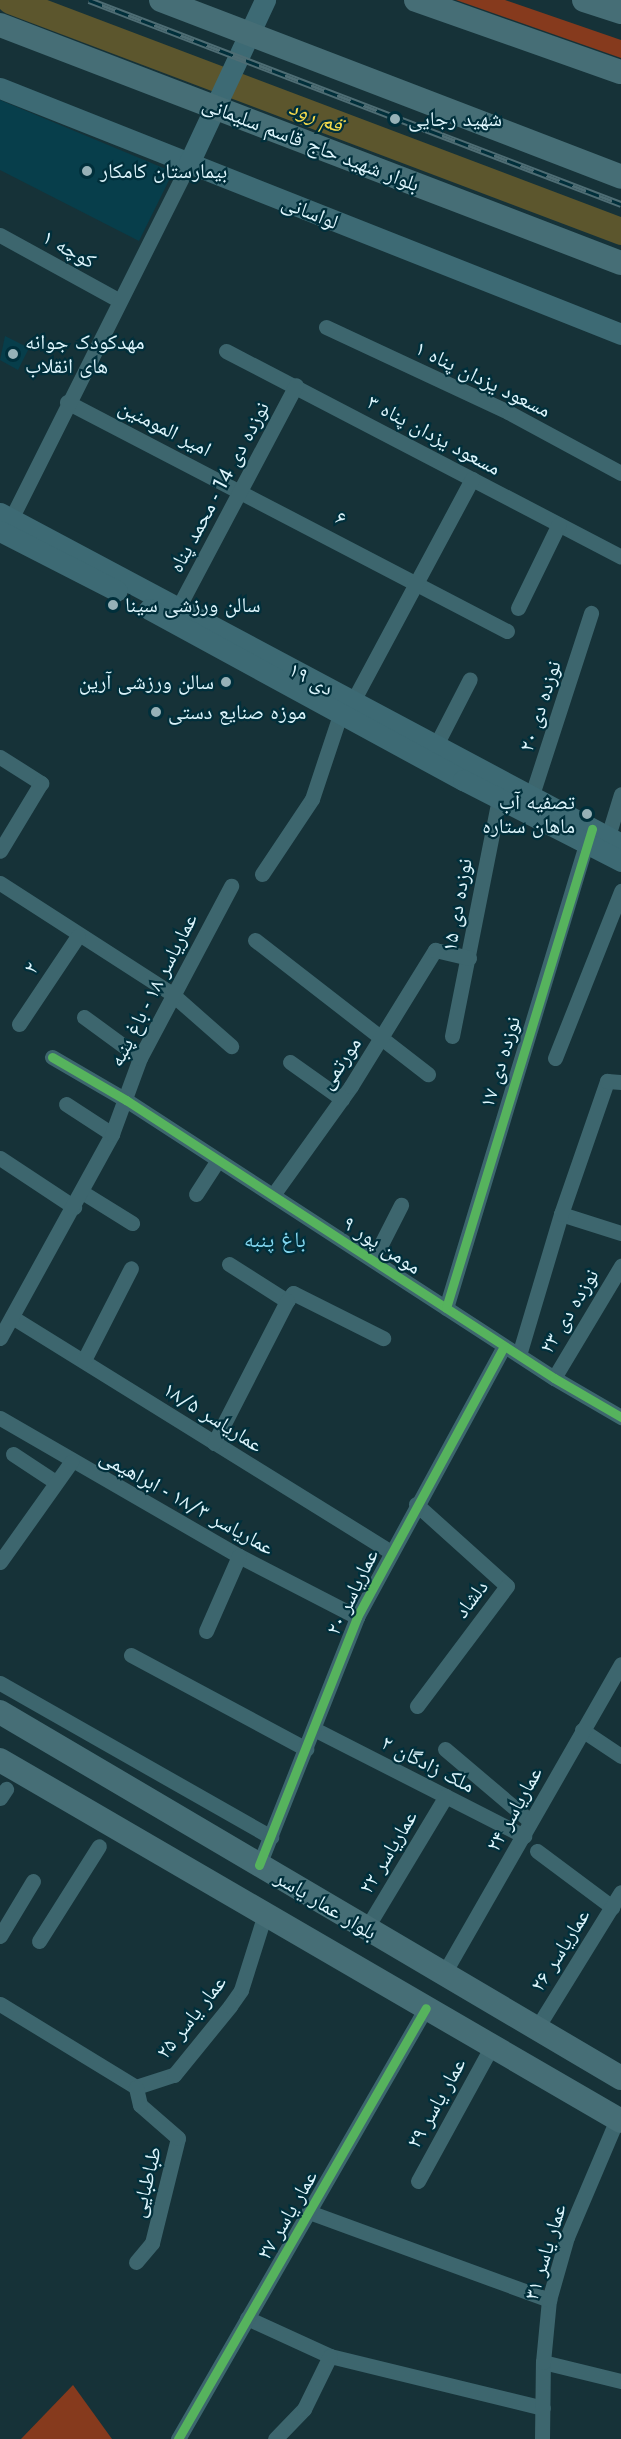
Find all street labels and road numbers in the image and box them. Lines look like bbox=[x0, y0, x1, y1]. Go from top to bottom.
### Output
street label: بلوار شهید حاج قاسم سلیمانی bbox=[199, 91, 423, 197]
street label: لواسانی bbox=[278, 189, 342, 235]
street label: کوچه ۱ bbox=[38, 224, 100, 274]
street label: ۱ مسعود یزدان پناه bbox=[411, 335, 555, 423]
street label: ۳ مسعود یزدان پناه bbox=[363, 389, 505, 481]
street label: امیر المومنین bbox=[115, 394, 215, 462]
street label: نوزده دی 14 - محمد پناه bbox=[163, 397, 275, 577]
street label: ۶ bbox=[331, 505, 351, 531]
street label: ۱۹ دی bbox=[284, 657, 338, 701]
street label: نوزده دی ۲۰ bbox=[513, 657, 567, 755]
street label: نوزده دی ۱۵ bbox=[436, 856, 478, 954]
street label: عماریاسر ۱۸ - باغ پنبه bbox=[103, 909, 203, 1071]
street label: ۲ bbox=[18, 957, 44, 979]
street label: نوزده دی ۱۷ bbox=[474, 1013, 526, 1111]
street label: مورتمی bbox=[313, 1032, 367, 1094]
street label: مومن پور ۹ bbox=[338, 1210, 426, 1280]
street label: نوزده دی ۲۳ bbox=[534, 1264, 604, 1358]
street label: عماریاسر ۱۸/۵ bbox=[158, 1376, 268, 1458]
street label: عماریاسر ۱۸/۳ - ابراهیمی bbox=[95, 1444, 279, 1560]
street label: عماریاسر ۲۰ bbox=[320, 1545, 384, 1639]
street label: دلشاد bbox=[449, 1575, 493, 1623]
street label: ۲ ملک زادگان bbox=[377, 1730, 479, 1798]
street label: عماریاسر ۲۴ bbox=[481, 1762, 547, 1856]
street label: عماریاسر ۲۲ bbox=[353, 1806, 423, 1898]
street label: بلوار عمار یاسر bbox=[271, 1865, 381, 1945]
street label: عماریاسر ۲۶ bbox=[525, 1904, 595, 1996]
street label: عمار یاسر ۲۵ bbox=[151, 1970, 231, 2064]
street label: عمار یاسر ۲۹ bbox=[401, 2054, 471, 2152]
street label: طباطبایی bbox=[125, 2144, 167, 2220]
street label: عمار یاسر ۲۷ bbox=[251, 2166, 323, 2264]
street label: عمار یاسر ۳۱ bbox=[518, 2201, 572, 2303]

